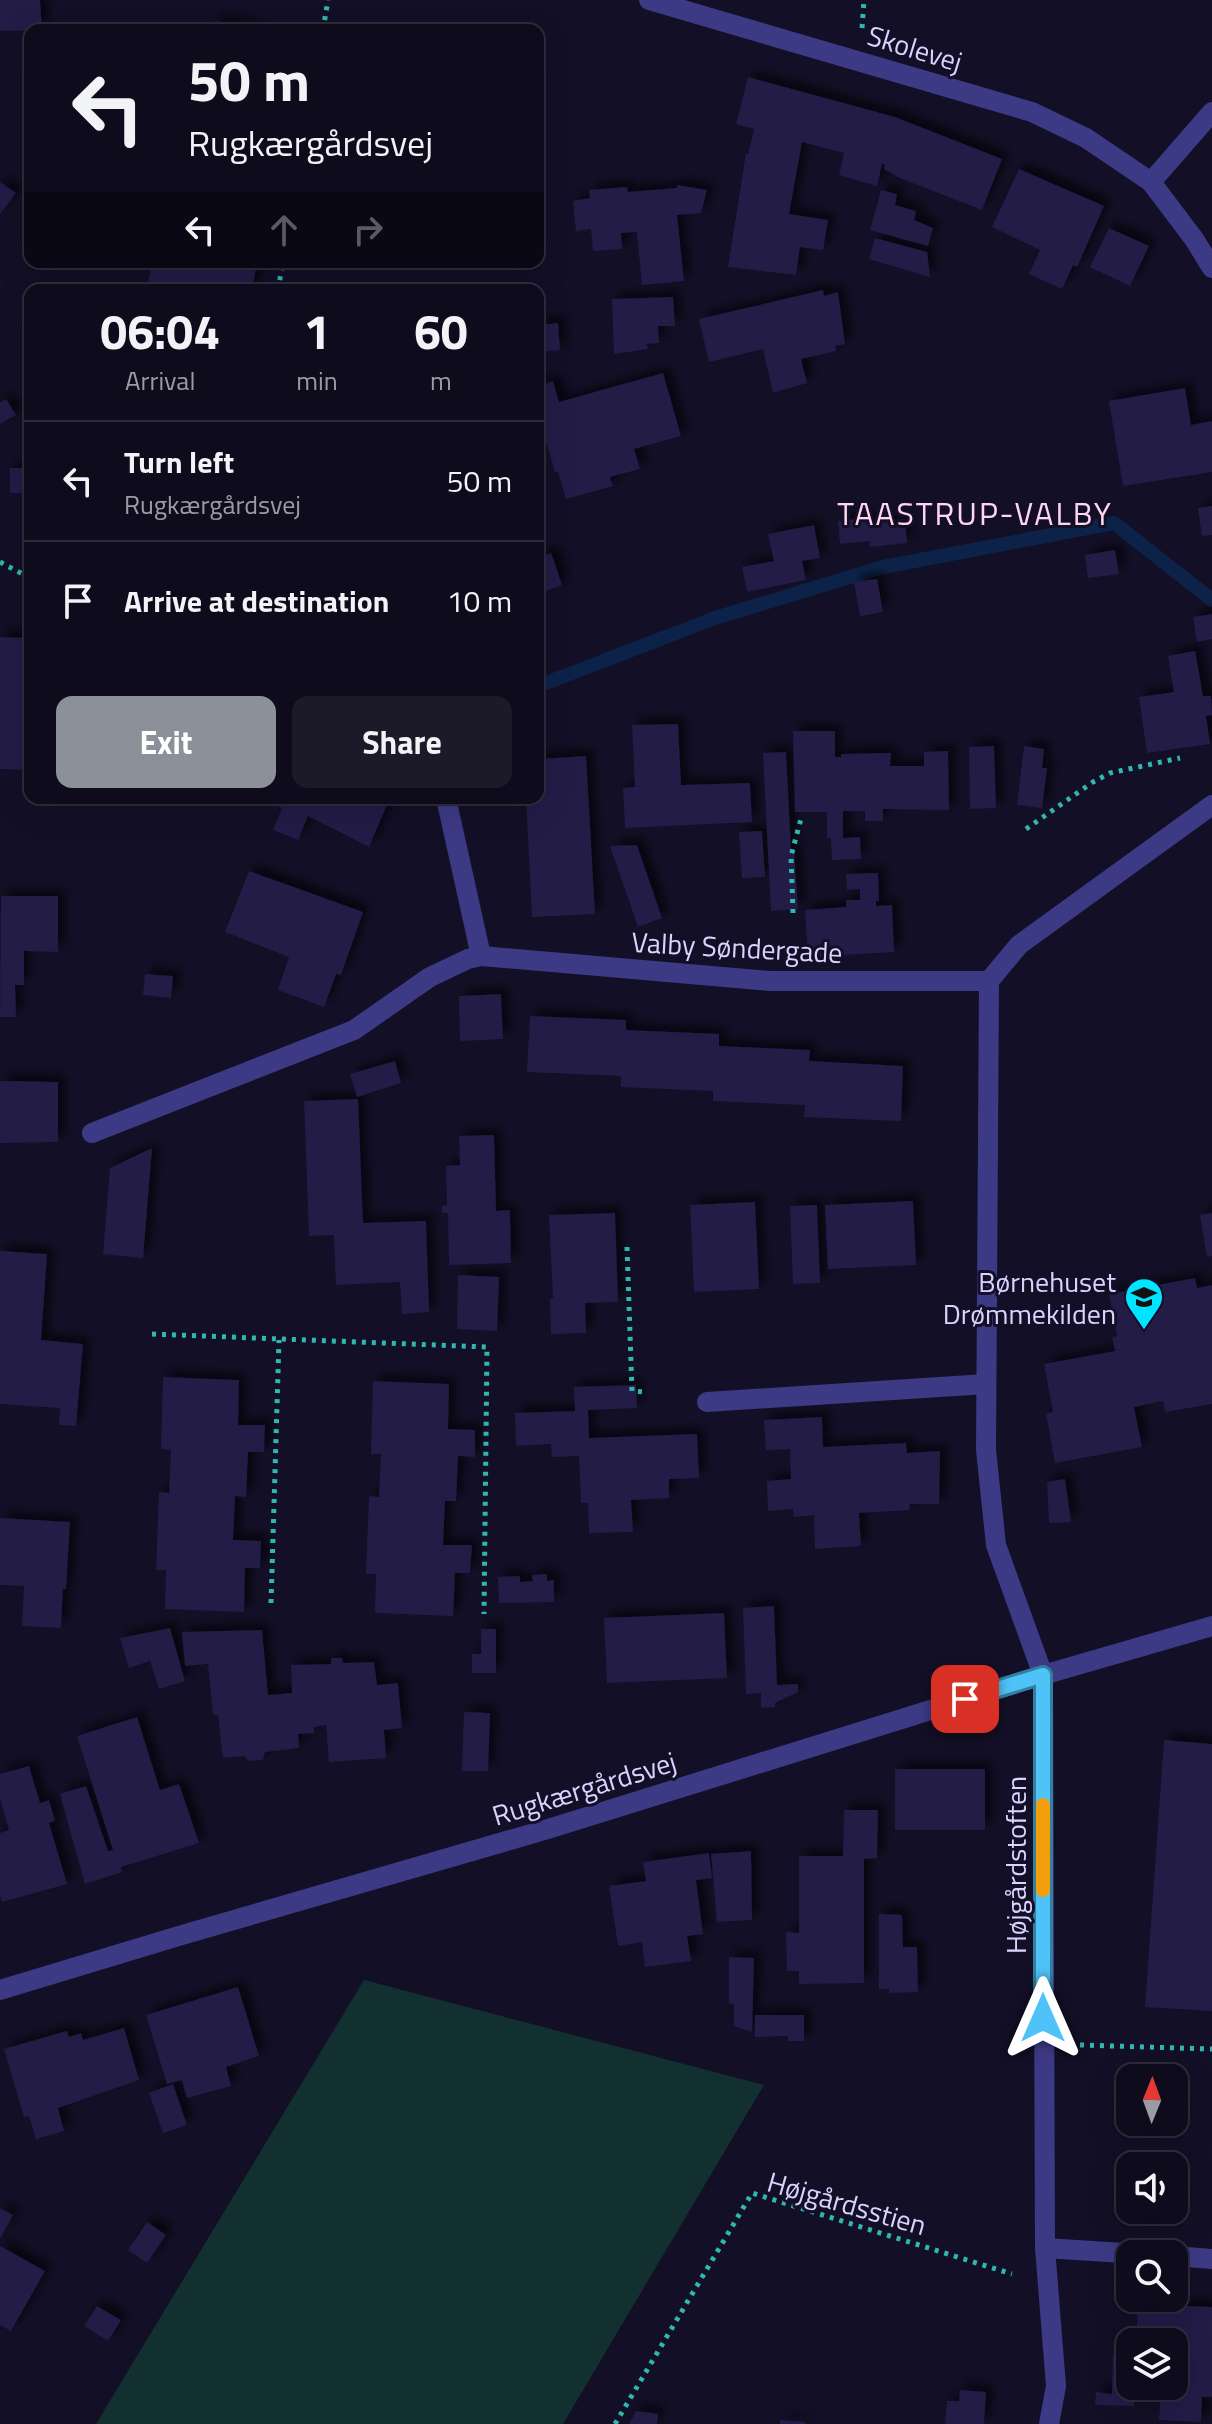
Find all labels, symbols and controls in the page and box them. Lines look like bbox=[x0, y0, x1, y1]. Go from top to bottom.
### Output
street label: Skolevej bbox=[862, 13, 968, 83]
text: 50 m bbox=[188, 38, 310, 123]
icon: left bbox=[56, 56, 160, 160]
text: Rugkærgårdsvej bbox=[188, 115, 433, 170]
icon: left bbox=[178, 208, 222, 252]
icon: ahead bbox=[262, 208, 306, 252]
icon: right bbox=[346, 208, 390, 252]
text: 06:04 bbox=[100, 295, 220, 368]
text: 1 bbox=[304, 295, 330, 368]
text: 60 bbox=[414, 295, 468, 368]
text: Arrival bbox=[125, 361, 195, 400]
text: min bbox=[296, 361, 338, 400]
text: m bbox=[430, 361, 452, 400]
text: Turn left bbox=[124, 439, 234, 485]
text: 50 m bbox=[447, 458, 512, 504]
icon: left bbox=[56, 459, 100, 503]
text: Rugkærgårdsvej bbox=[124, 485, 301, 524]
district label: TAASTRUP-VALBY bbox=[837, 489, 1113, 537]
text: Arrive at destination bbox=[124, 578, 389, 624]
text: 10 m bbox=[447, 578, 512, 624]
icon: arrive bbox=[56, 579, 100, 623]
button: Exit bbox=[56, 696, 276, 788]
button: Share bbox=[292, 696, 512, 788]
street label: Valby Søndergade bbox=[631, 920, 843, 974]
place label: Børnehuset Drømmekilden bbox=[943, 1260, 1116, 1335]
school or university icon: Børnehuset Drømmekilden bbox=[1123, 1276, 1165, 1331]
pin bbox=[931, 1665, 999, 1733]
icon: arrive bbox=[943, 1677, 987, 1721]
street label: Rugkærgårdsvej bbox=[487, 1740, 681, 1836]
street label: Højgårdstoften bbox=[994, 1776, 1037, 1954]
position arrow bbox=[1001, 1976, 1085, 2060]
north arrow bbox=[1116, 2064, 1188, 2136]
map controls bbox=[1116, 2064, 1188, 2400]
button: sound bbox=[1116, 2152, 1188, 2224]
street label: Højgårdsstien bbox=[763, 2160, 931, 2246]
button: search bbox=[1116, 2240, 1188, 2312]
button: layers bbox=[1116, 2328, 1188, 2400]

